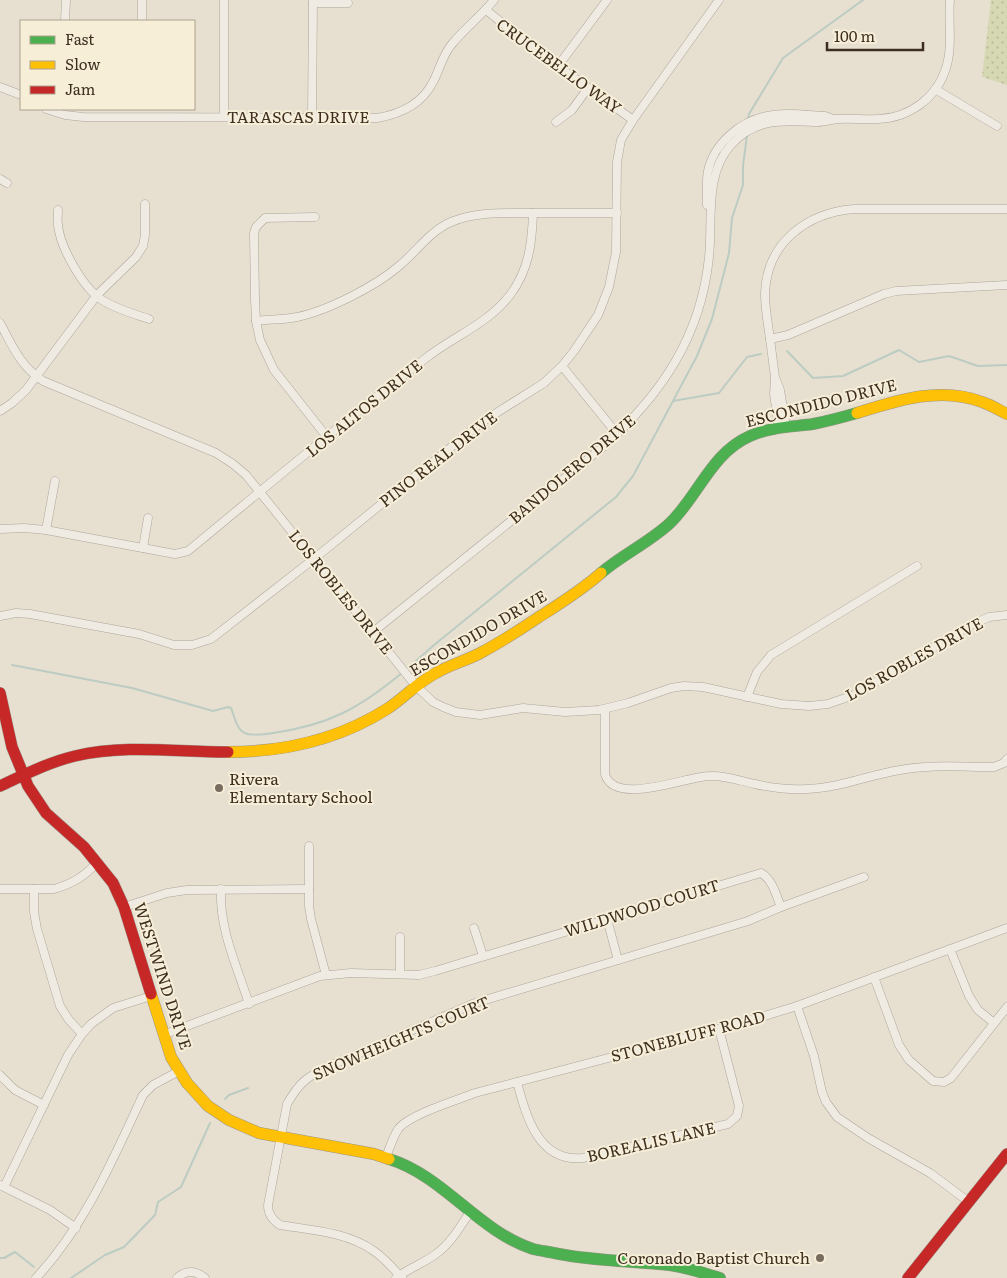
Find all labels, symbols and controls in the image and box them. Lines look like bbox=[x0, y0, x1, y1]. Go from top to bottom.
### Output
street label: CRUCEBELLO WAY bbox=[492, 12, 628, 119]
legend bbox=[20, 20, 195, 110]
scale bar bbox=[827, 20, 923, 52]
text: 100 m bbox=[834, 24, 875, 47]
text: Fast bbox=[65, 27, 94, 50]
text: Slow bbox=[65, 52, 100, 75]
text: Jam bbox=[65, 77, 96, 100]
street label: TARASCAS DRIVE bbox=[227, 104, 369, 128]
street label: LOS ALTOS DRIVE bbox=[300, 353, 427, 462]
street label: ESCONDIDO DRIVE bbox=[743, 372, 899, 432]
street label: PINO REAL DRIVE bbox=[373, 404, 502, 512]
street label: BANDOLERO DRIVE bbox=[503, 408, 640, 529]
street label: LOS ROBLES DRIVE bbox=[284, 524, 400, 659]
street label: ESCONDIDO DRIVE bbox=[404, 583, 551, 681]
street label: LOS ROBLES DRIVE bbox=[840, 610, 987, 706]
place label: Rivera Elementary School bbox=[229, 766, 373, 808]
marker: Rivera Elementary School bbox=[213, 782, 225, 794]
street label: WILDWOOD COURT bbox=[561, 872, 723, 942]
street label: WESTWIND DRIVE bbox=[129, 899, 199, 1053]
street label: SNOWHEIGHTS COURT bbox=[308, 989, 493, 1085]
street label: STONEBLUFF ROAD bbox=[608, 1003, 768, 1067]
street label: BOREALIS LANE bbox=[584, 1115, 717, 1167]
place label: Coronado Baptist Church bbox=[617, 1245, 810, 1269]
marker: Coronado Baptist Church bbox=[814, 1252, 826, 1264]

